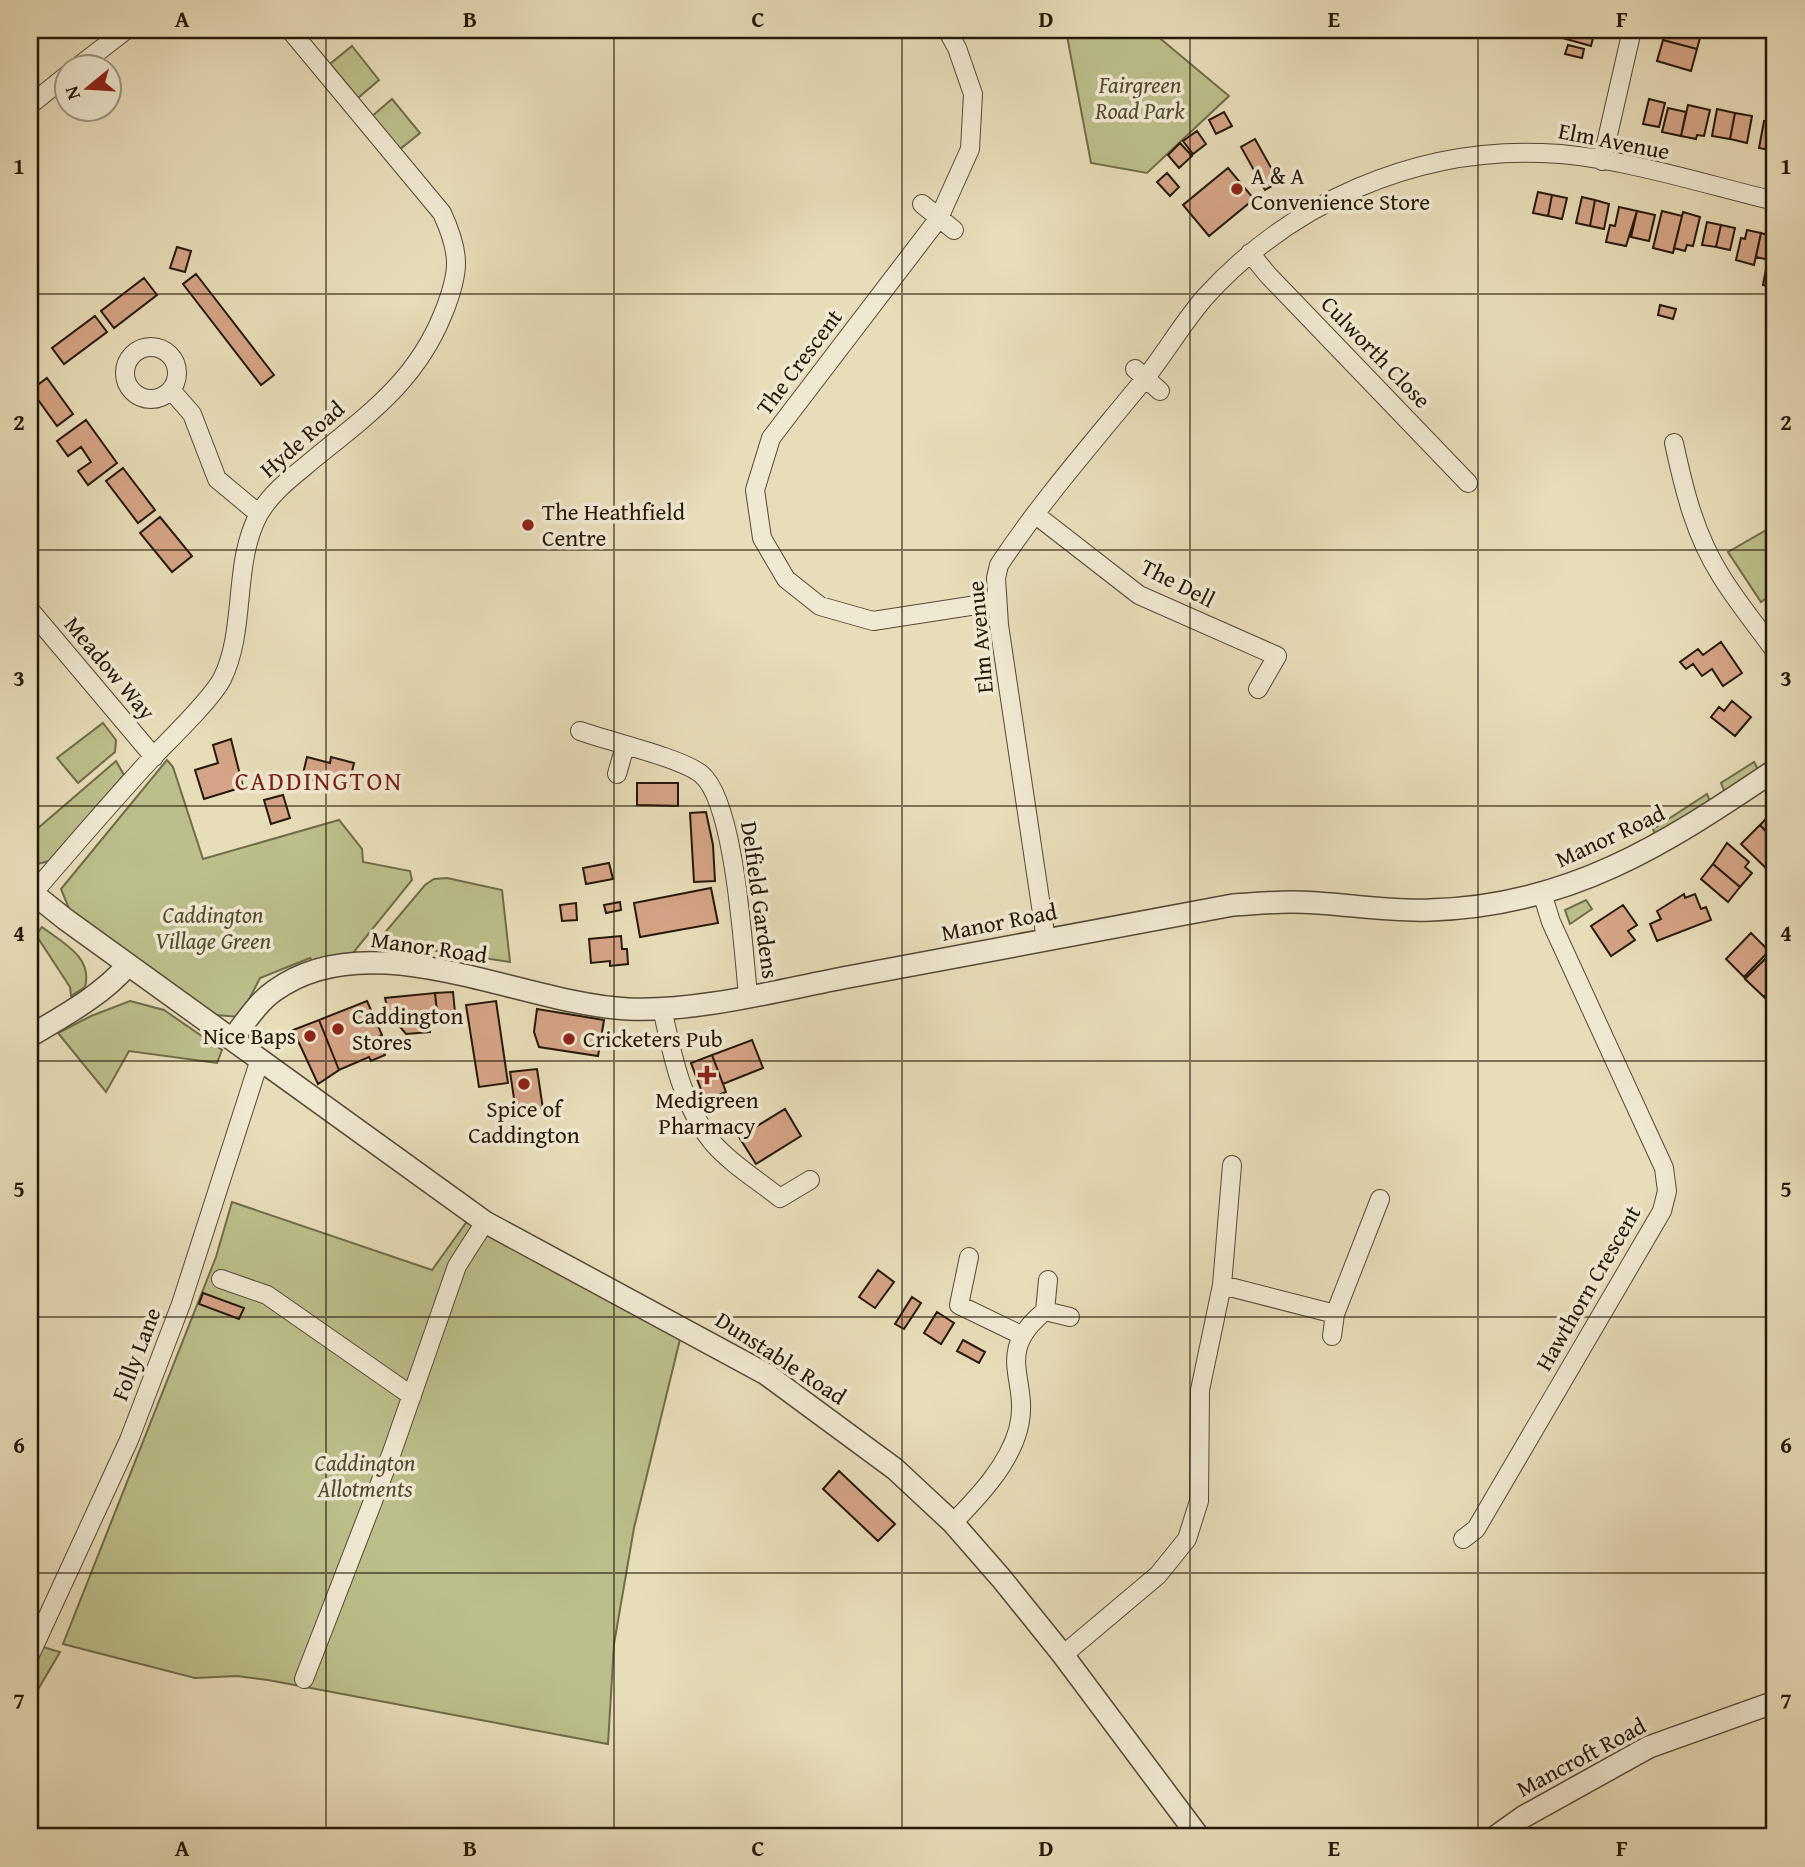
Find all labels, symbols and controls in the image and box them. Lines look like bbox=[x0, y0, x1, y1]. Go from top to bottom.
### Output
text: A bbox=[175, 2, 190, 35]
text: B bbox=[463, 2, 477, 35]
text: C bbox=[751, 2, 765, 35]
text: D bbox=[1039, 2, 1054, 35]
text: E bbox=[1328, 2, 1340, 35]
text: F bbox=[1616, 2, 1628, 35]
north arrow bbox=[52, 52, 122, 122]
park label: Fairgreen Road Park bbox=[1094, 68, 1185, 127]
text: N bbox=[56, 83, 87, 104]
street label: Elm Avenue bbox=[1556, 114, 1673, 167]
text: 1 bbox=[13, 149, 25, 182]
text: 1 bbox=[1780, 149, 1792, 182]
place label: A & A Convenience Store bbox=[1251, 159, 1430, 218]
marker: A & A Convenience Store bbox=[1229, 181, 1245, 197]
street label: Culworth Close bbox=[1314, 288, 1439, 415]
street label: The Crescent bbox=[748, 302, 849, 422]
street label: Hyde Road bbox=[252, 392, 352, 485]
text: 2 bbox=[13, 405, 25, 438]
text: 2 bbox=[1780, 405, 1792, 438]
place label: The Heathfield Centre bbox=[542, 495, 686, 554]
marker: The Heathfield Centre bbox=[520, 517, 536, 533]
street label: The Dell bbox=[1135, 550, 1221, 615]
street label: Elm Avenue bbox=[958, 580, 1001, 695]
street label: Meadow Way bbox=[57, 609, 164, 727]
text: 3 bbox=[13, 661, 25, 694]
text: 3 bbox=[1780, 661, 1792, 694]
district label: CADDINGTON bbox=[235, 761, 403, 800]
street label: Manor Road bbox=[1550, 796, 1670, 875]
street label: Delfield Gardens bbox=[733, 819, 788, 981]
street label: Manor Road bbox=[938, 894, 1060, 949]
park label: Caddington Village Green bbox=[155, 898, 271, 957]
text: 4 bbox=[13, 916, 25, 949]
text: 4 bbox=[1780, 916, 1792, 949]
street label: Manor Road bbox=[369, 922, 490, 971]
place label: Caddington Stores bbox=[352, 999, 464, 1058]
place label: Nice Baps bbox=[203, 1019, 296, 1052]
marker: Caddington Stores bbox=[330, 1021, 346, 1037]
place label: Cricketers Pub bbox=[583, 1022, 723, 1055]
marker: Nice Baps bbox=[302, 1028, 318, 1044]
marker: Cricketers Pub bbox=[561, 1031, 577, 1047]
marker: Medigreen Pharmacy bbox=[699, 1067, 715, 1083]
marker: Spice of Caddington bbox=[516, 1076, 532, 1092]
place label: Medigreen Pharmacy bbox=[655, 1083, 759, 1142]
place label: Spice of Caddington bbox=[468, 1092, 580, 1151]
text: 5 bbox=[13, 1172, 25, 1205]
text: 5 bbox=[1780, 1172, 1792, 1205]
street label: Hawthorn Crescent bbox=[1527, 1199, 1648, 1377]
street label: Folly Lane bbox=[103, 1302, 168, 1405]
street label: Dunstable Road bbox=[709, 1303, 854, 1413]
text: 6 bbox=[13, 1428, 25, 1461]
text: 6 bbox=[1780, 1428, 1792, 1461]
park label: Caddington Allotments bbox=[315, 1446, 416, 1505]
text: 7 bbox=[13, 1684, 25, 1717]
text: 7 bbox=[1780, 1684, 1792, 1717]
street label: Mancroft Road bbox=[1510, 1708, 1652, 1805]
text: A bbox=[175, 1831, 190, 1864]
text: B bbox=[463, 1831, 477, 1864]
text: C bbox=[751, 1831, 765, 1864]
text: D bbox=[1039, 1831, 1054, 1864]
text: E bbox=[1328, 1831, 1340, 1864]
text: F bbox=[1616, 1831, 1628, 1864]

